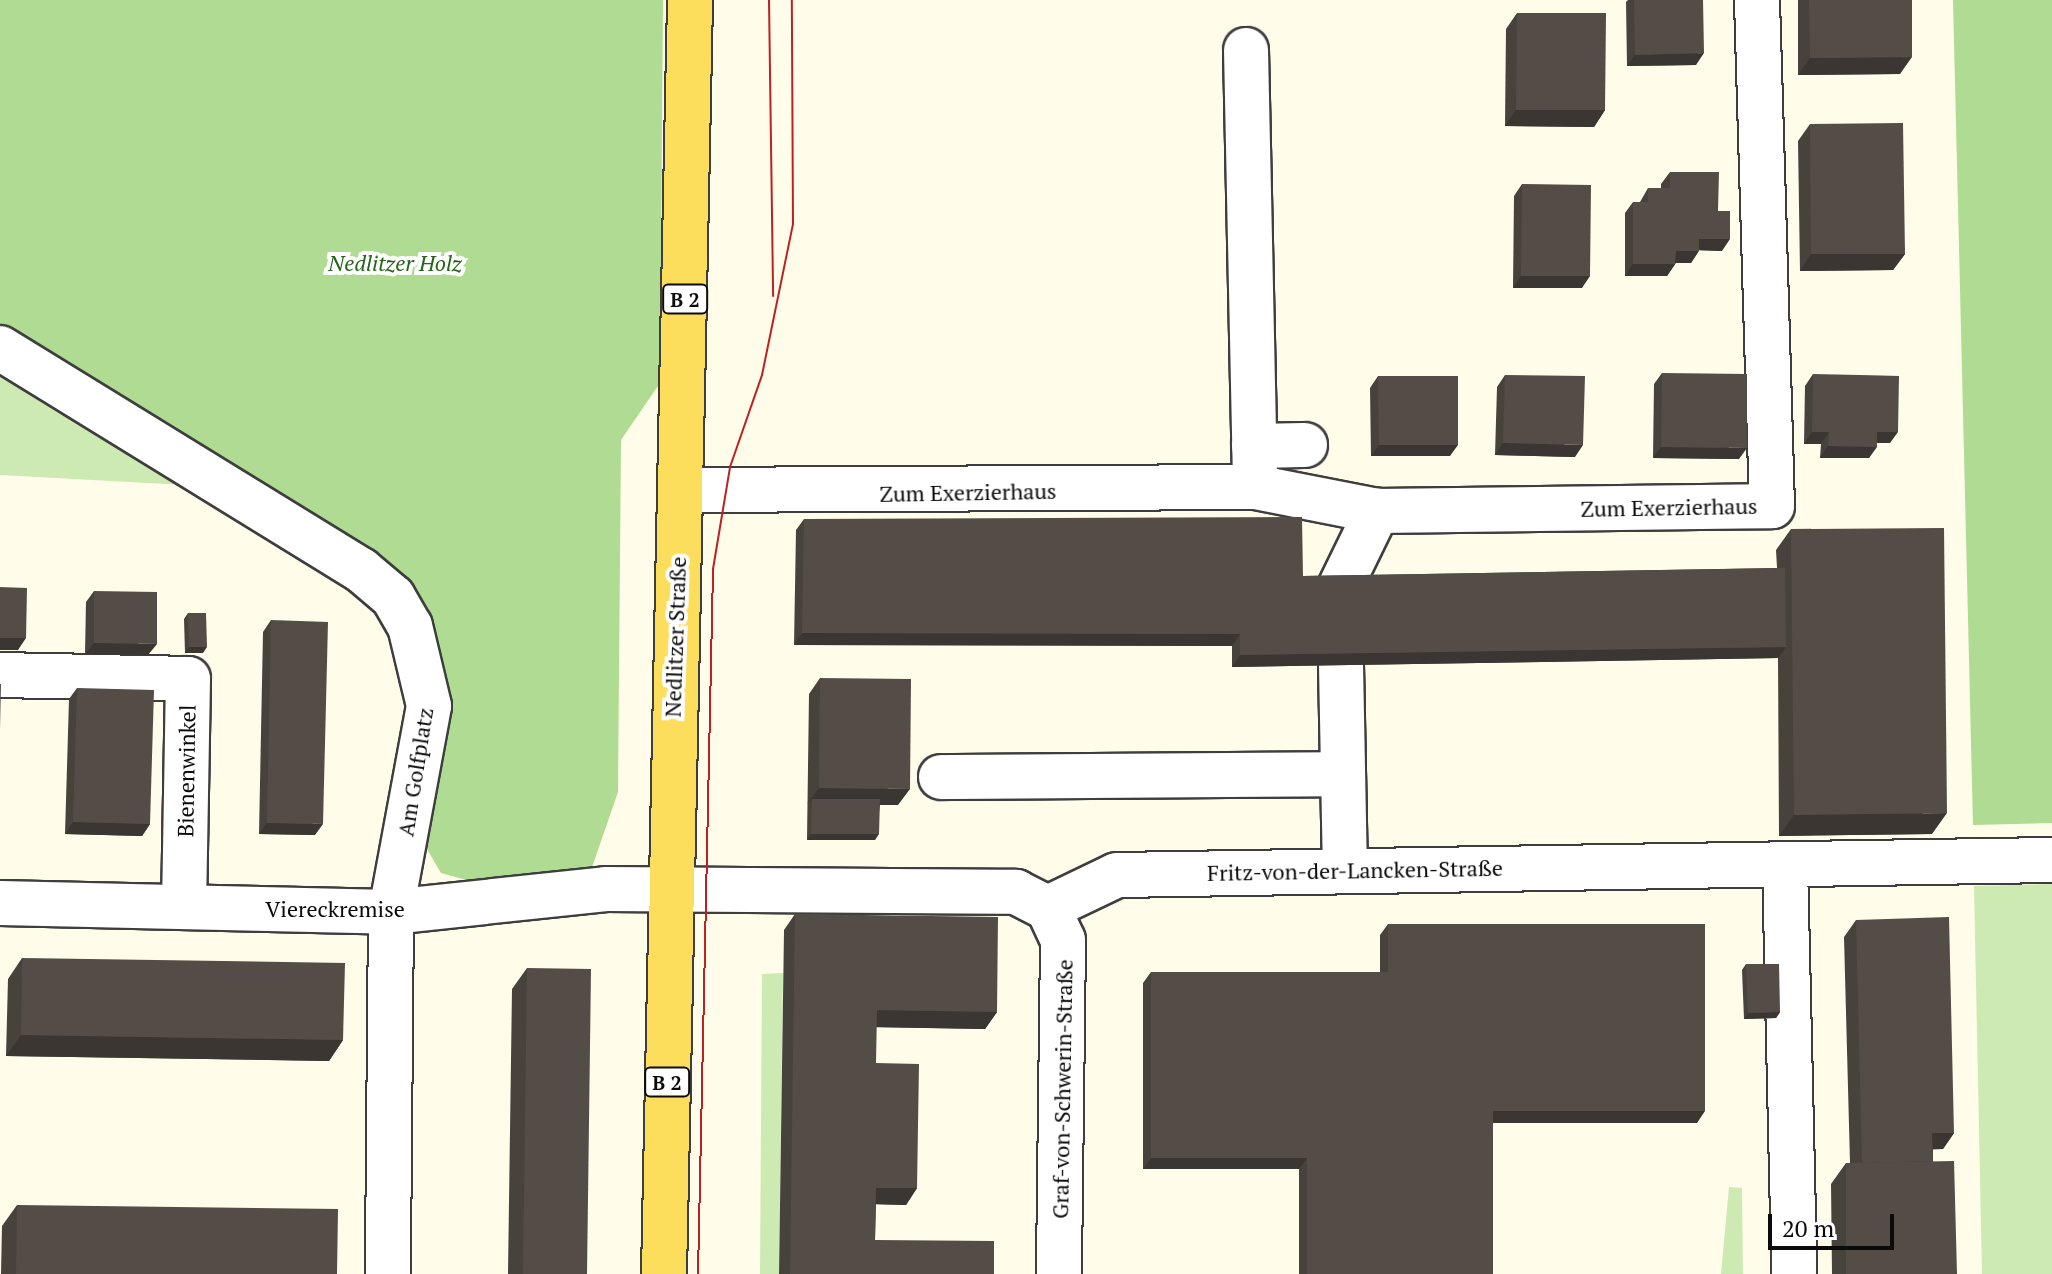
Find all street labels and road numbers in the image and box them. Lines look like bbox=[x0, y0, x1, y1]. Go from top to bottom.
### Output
road number: B 2 bbox=[661, 283, 709, 315]
street label: Zum Exerzierhaus bbox=[879, 477, 1057, 507]
street label: Zum Exerzierhaus bbox=[1580, 492, 1758, 522]
street label: Nedlitzer Straße bbox=[659, 556, 691, 718]
street label: Bienenwinkel bbox=[172, 704, 200, 838]
street label: Am Golfplatz bbox=[392, 706, 438, 838]
street label: Fritz-von-der-Lancken-Straße bbox=[1207, 854, 1503, 886]
street label: Viereckremise bbox=[265, 896, 405, 922]
street label: Graf-von-Schwerin-Straße bbox=[1047, 959, 1077, 1219]
road number: B 2 bbox=[643, 1066, 691, 1098]

